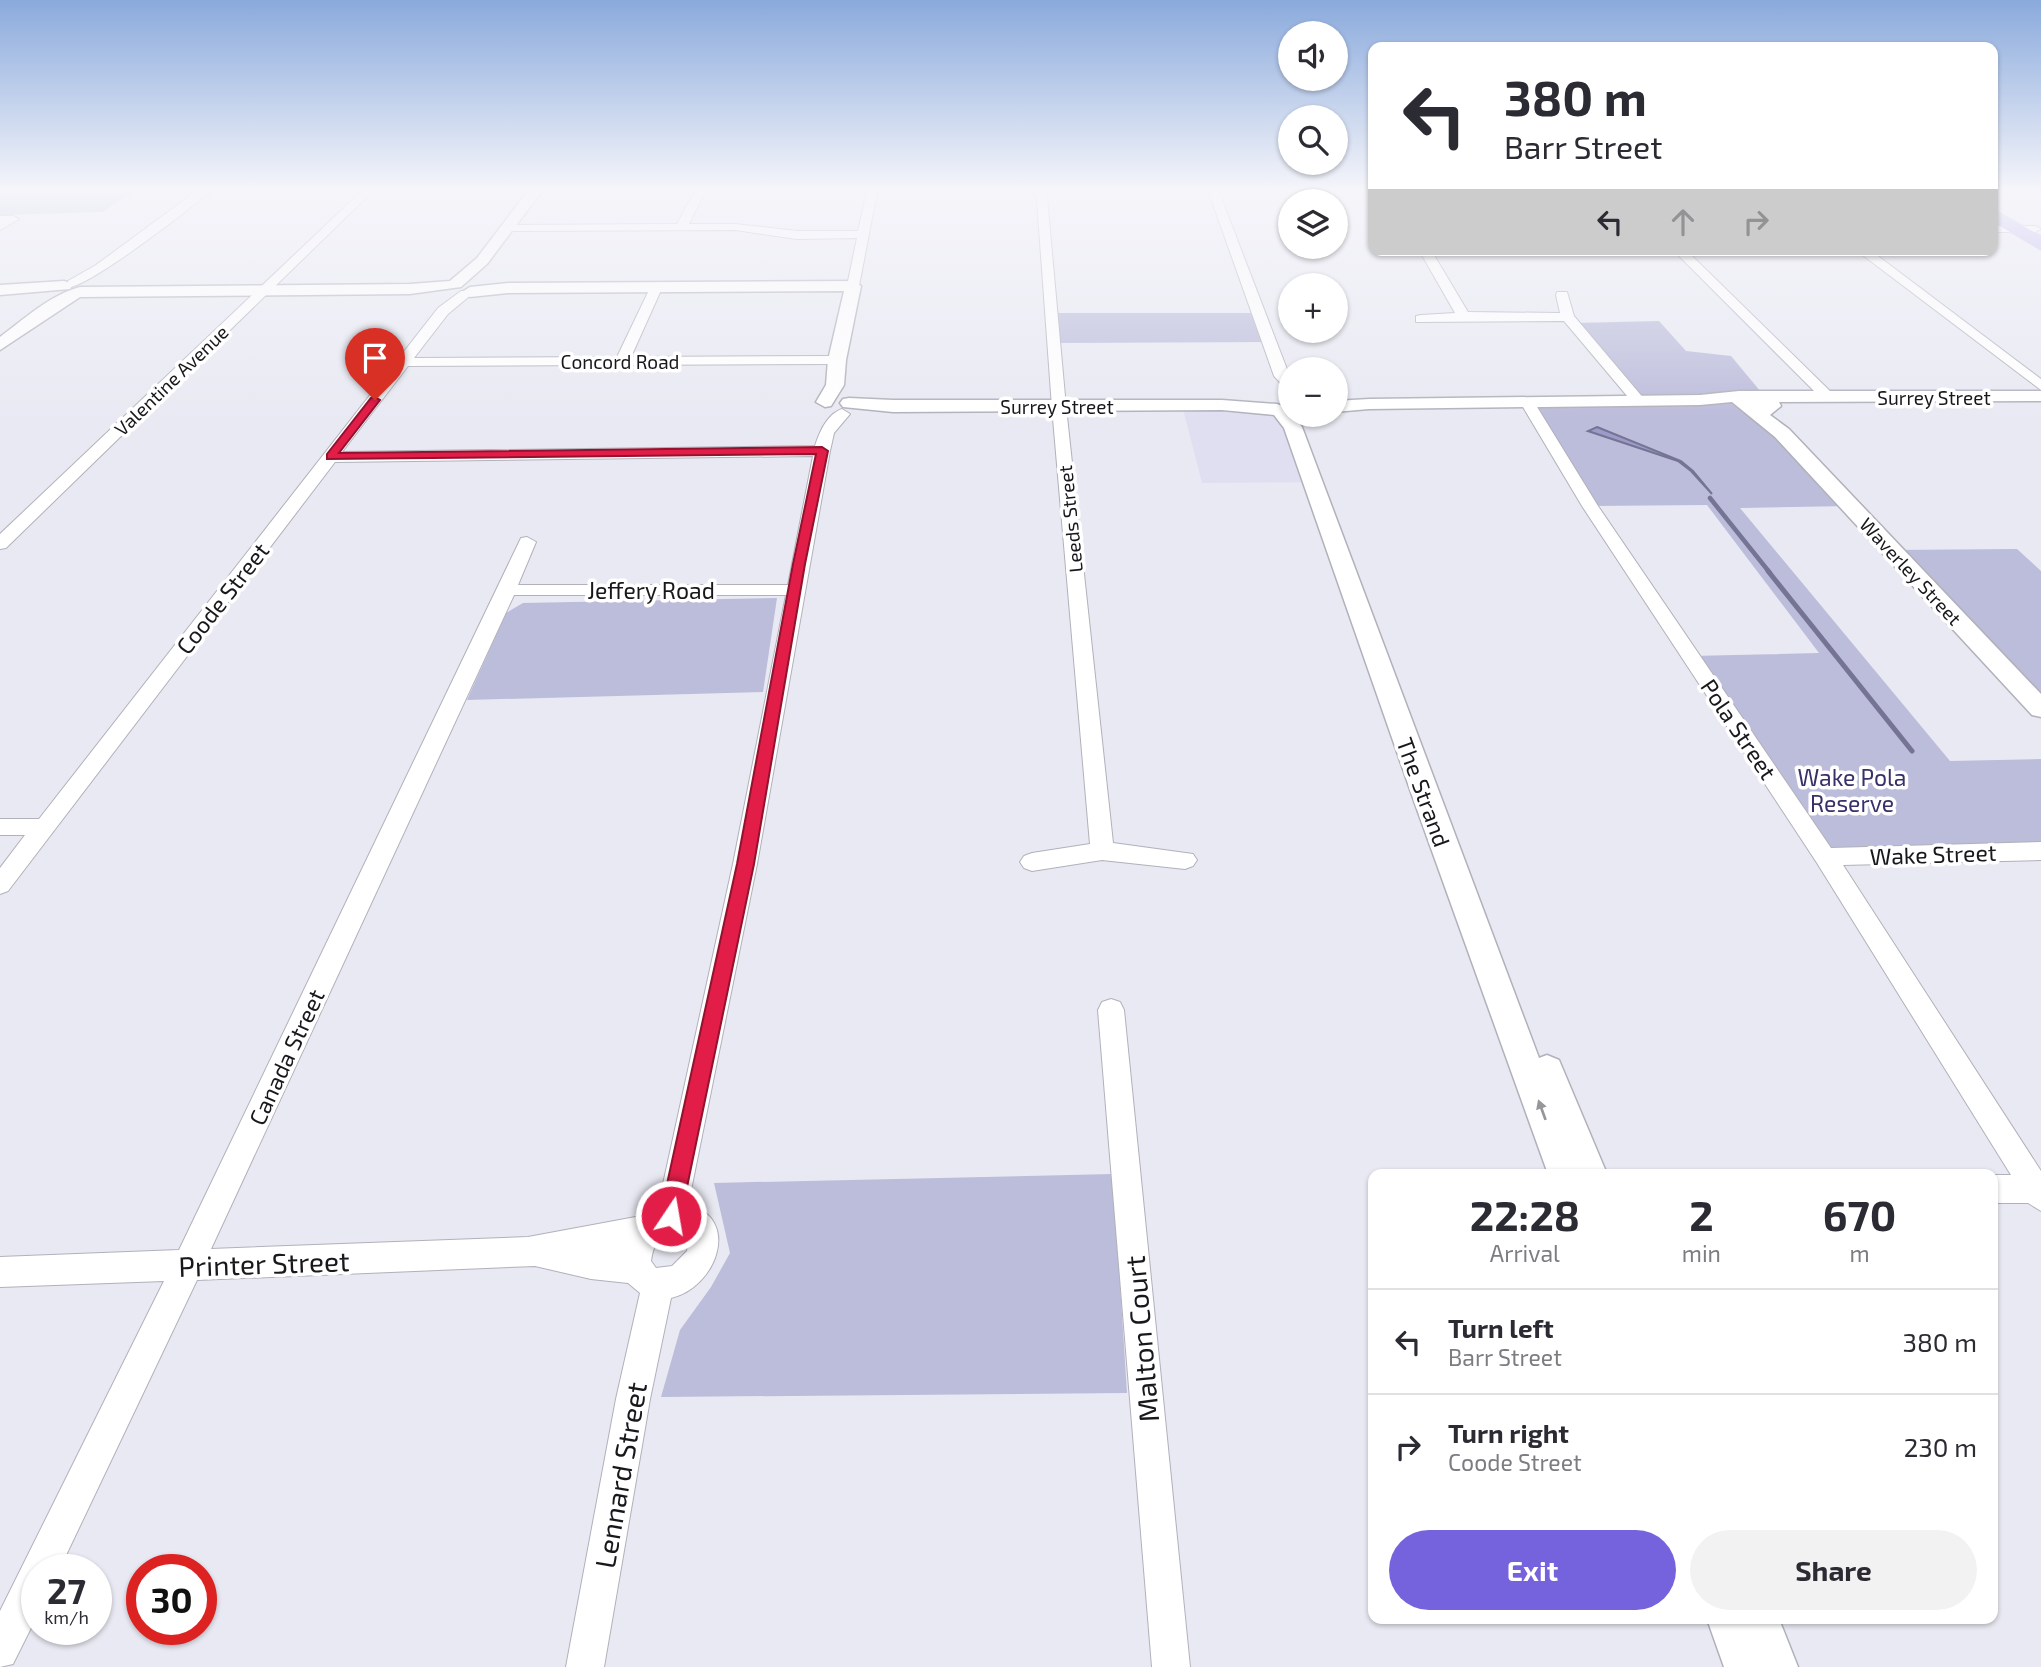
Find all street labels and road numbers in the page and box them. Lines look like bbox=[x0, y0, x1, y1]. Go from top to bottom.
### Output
street label: Valentine Avenue bbox=[109, 320, 233, 440]
street label: Concord Road bbox=[561, 350, 679, 373]
street label: Surrey Street bbox=[1877, 386, 1991, 409]
street label: Surrey Street bbox=[1000, 395, 1114, 418]
street label: Leeds Street bbox=[1053, 464, 1087, 574]
street label: Waverley Street bbox=[1855, 513, 1967, 629]
street label: Coode Street bbox=[170, 536, 274, 659]
street label: Jeffery Road bbox=[587, 576, 715, 604]
street label: Pola Street bbox=[1695, 674, 1783, 785]
street label: The Strand bbox=[1391, 734, 1457, 850]
street label: Wake Street bbox=[1869, 838, 1997, 870]
street label: Canada Street bbox=[242, 984, 330, 1129]
street label: Printer Street bbox=[178, 1243, 350, 1283]
street label: Malton Court bbox=[1117, 1254, 1165, 1424]
street label: Lennard Street bbox=[587, 1379, 653, 1571]

